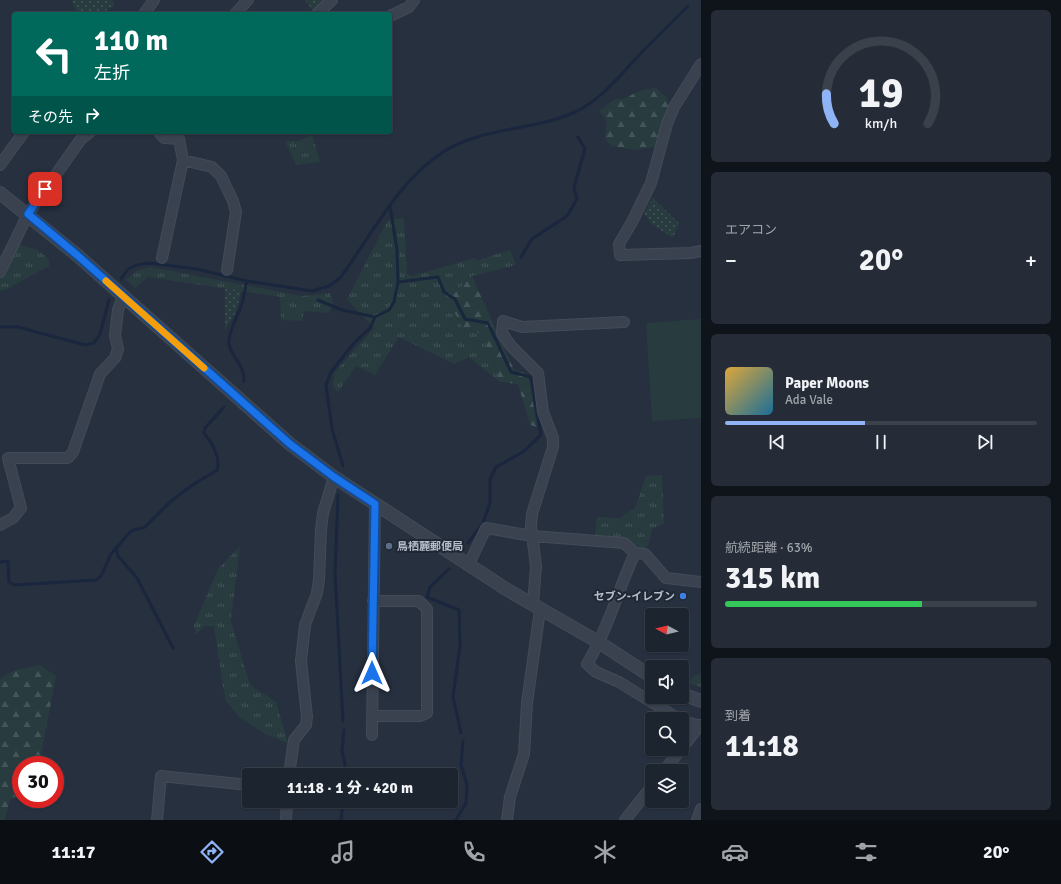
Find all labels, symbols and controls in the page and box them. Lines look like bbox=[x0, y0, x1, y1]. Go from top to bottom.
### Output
text: 110 m bbox=[94, 24, 168, 58]
icon: left bbox=[28, 28, 80, 80]
text: 左折 bbox=[94, 62, 130, 84]
text: 19 bbox=[859, 68, 903, 119]
icon: right bbox=[81, 104, 103, 126]
text: その先 bbox=[28, 108, 73, 126]
text: km/h bbox=[865, 115, 897, 132]
pin bbox=[28, 172, 62, 206]
icon: arrive bbox=[34, 178, 56, 200]
text: エアコン bbox=[725, 222, 777, 238]
text: 20° bbox=[859, 242, 903, 279]
text: − bbox=[725, 247, 737, 274]
text: + bbox=[1025, 247, 1037, 274]
text: Paper Moons bbox=[785, 374, 869, 392]
text: Ada Vale bbox=[785, 392, 833, 408]
icon: previous bbox=[766, 431, 788, 453]
icon: pause bbox=[870, 431, 892, 453]
icon: next bbox=[974, 431, 996, 453]
place label: 鳥栖麓郵便局 bbox=[397, 540, 463, 553]
text: 航続距離 · 63% bbox=[725, 540, 813, 556]
marker: 鳥栖麓郵便局 bbox=[384, 541, 394, 551]
text: 315 km bbox=[725, 560, 820, 597]
place label: セブン-イレブン bbox=[594, 590, 675, 603]
marker: セブン-イレブン bbox=[678, 591, 688, 601]
north arrow bbox=[645, 608, 689, 652]
map controls bbox=[645, 608, 689, 808]
position arrow bbox=[351, 652, 393, 694]
button: sound bbox=[645, 660, 689, 704]
text: 到着 bbox=[725, 708, 751, 724]
button: search bbox=[645, 712, 689, 756]
text: 11:18 bbox=[725, 728, 799, 765]
speed limit sign: 30 bbox=[12, 756, 64, 808]
button: layers bbox=[645, 764, 689, 808]
text: 11:18 · 1 分 · 420 m bbox=[287, 779, 413, 797]
icon: directions bbox=[198, 838, 226, 866]
icon: music bbox=[329, 838, 357, 866]
icon: phone bbox=[460, 838, 488, 866]
icon: climate bbox=[591, 838, 619, 866]
icon: car bbox=[721, 838, 749, 866]
icon: filters bbox=[852, 838, 880, 866]
text: 11:17 bbox=[51, 841, 96, 863]
text: 20° bbox=[983, 841, 1010, 863]

